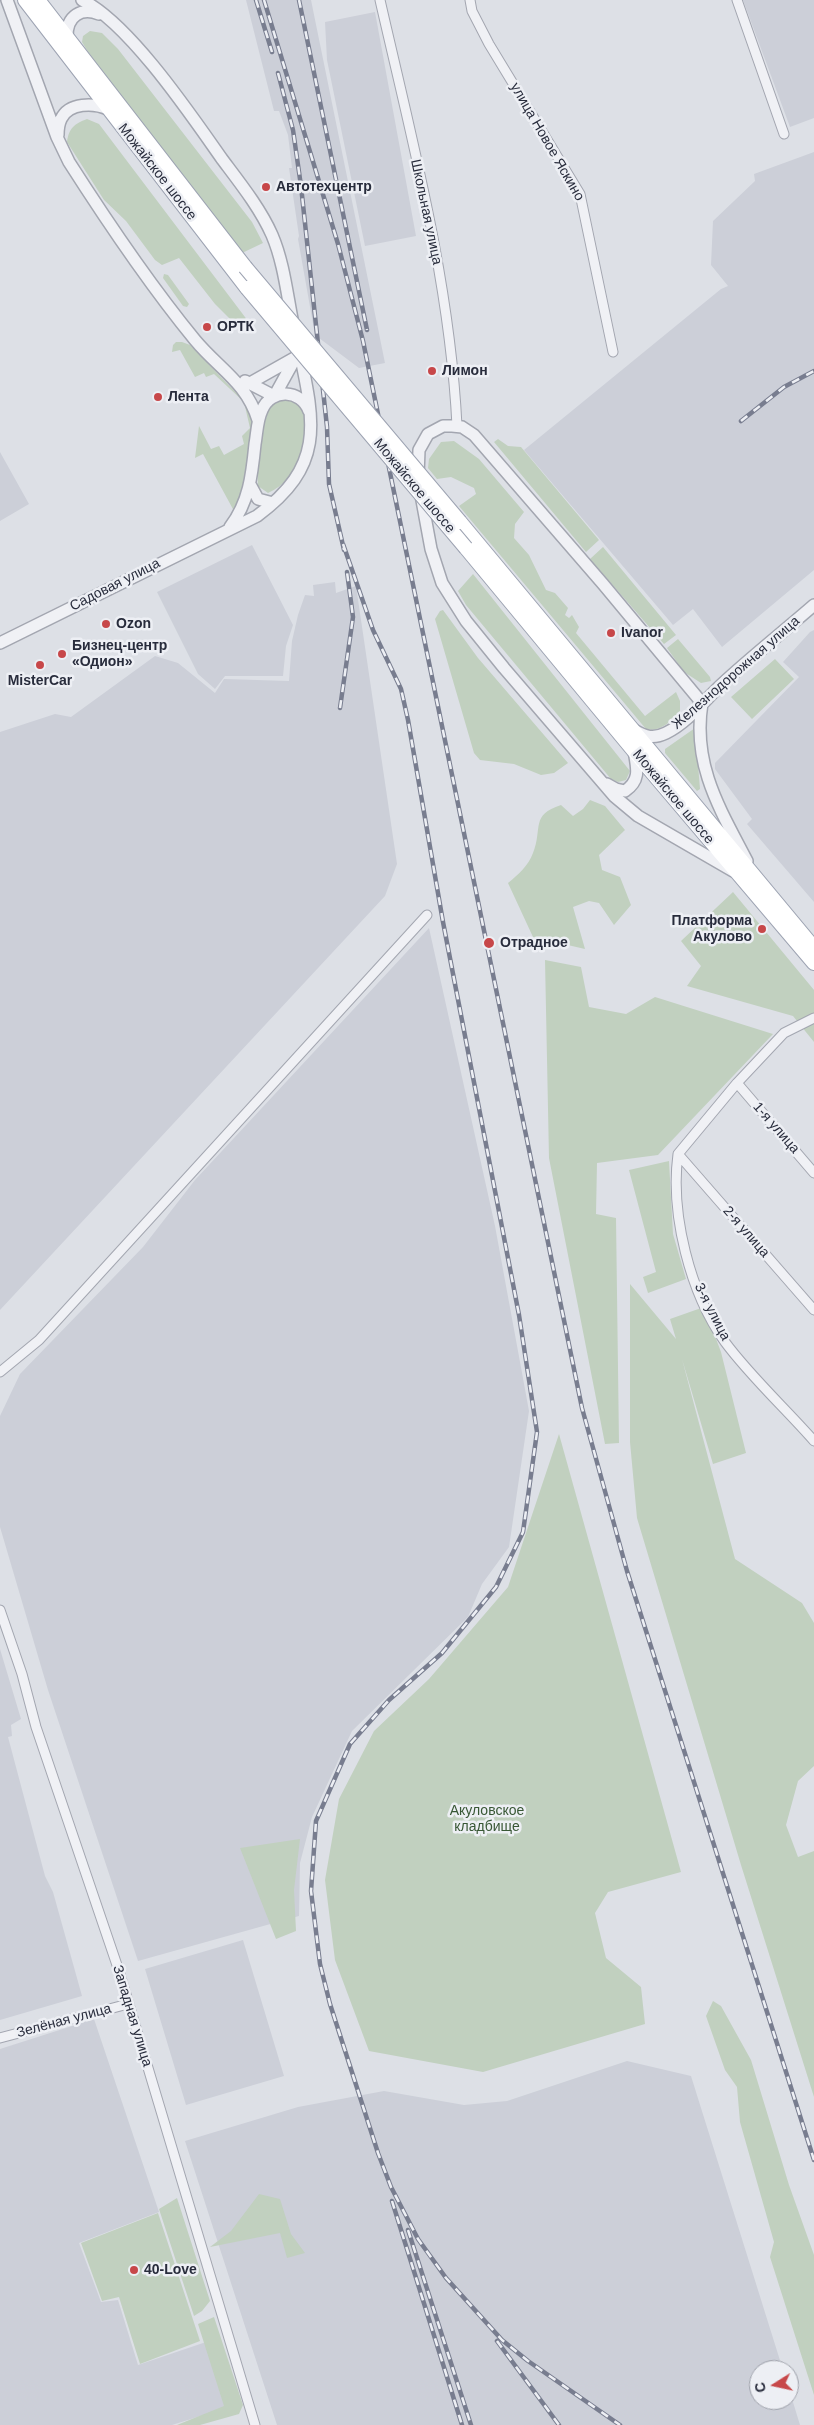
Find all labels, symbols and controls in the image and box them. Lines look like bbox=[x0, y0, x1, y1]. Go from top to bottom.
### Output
street label: улица Новое Яскино bbox=[506, 80, 588, 204]
street label: Можайское шоссе bbox=[114, 120, 200, 224]
street label: Школьная улица bbox=[407, 158, 445, 266]
place label: Автотехцентр bbox=[276, 179, 372, 195]
marker: Автотехцентр bbox=[260, 181, 272, 193]
place label: ОРТК bbox=[217, 319, 254, 335]
marker: ОРТК bbox=[201, 321, 213, 333]
place label: Лимон bbox=[442, 363, 488, 379]
marker: Лимон bbox=[426, 365, 438, 377]
place label: Лента bbox=[168, 389, 209, 405]
marker: Лента bbox=[152, 391, 164, 403]
street label: Можайское шоссе bbox=[370, 435, 458, 537]
street label: Садовая улица bbox=[67, 555, 163, 615]
street label: Железнодорожная улица bbox=[669, 613, 803, 733]
place label: Ozon bbox=[116, 616, 151, 632]
marker: Ozon bbox=[100, 618, 112, 630]
place label: Ivanor bbox=[621, 625, 663, 641]
marker: Ivanor bbox=[605, 627, 617, 639]
place label: Бизнец-центр «Одион» bbox=[72, 638, 167, 670]
marker: Бизнец-центр «Одион» bbox=[56, 648, 68, 660]
marker: MisterCar bbox=[34, 659, 46, 671]
place label: MisterCar bbox=[8, 673, 72, 689]
street label: Можайское шоссе bbox=[629, 746, 717, 848]
place label: Платформа Акулово bbox=[671, 913, 752, 946]
marker: Платформа Акулово bbox=[756, 923, 768, 935]
place label: Отрадное bbox=[500, 935, 568, 951]
marker: Отрадное bbox=[482, 936, 496, 950]
street label: 1-я улица bbox=[749, 1099, 803, 1157]
street label: 2-я улица bbox=[719, 1203, 773, 1261]
street label: 3-я улица bbox=[690, 1280, 734, 1344]
park label: Акуловское кладбище bbox=[450, 1803, 524, 1835]
street label: Западная улица bbox=[109, 1963, 155, 2069]
street label: Зелёная улица bbox=[15, 2000, 113, 2042]
place label: 40-Love bbox=[144, 2262, 197, 2278]
marker: 40-Love bbox=[128, 2264, 140, 2276]
north arrow bbox=[749, 2360, 799, 2410]
text: С bbox=[751, 2381, 769, 2394]

